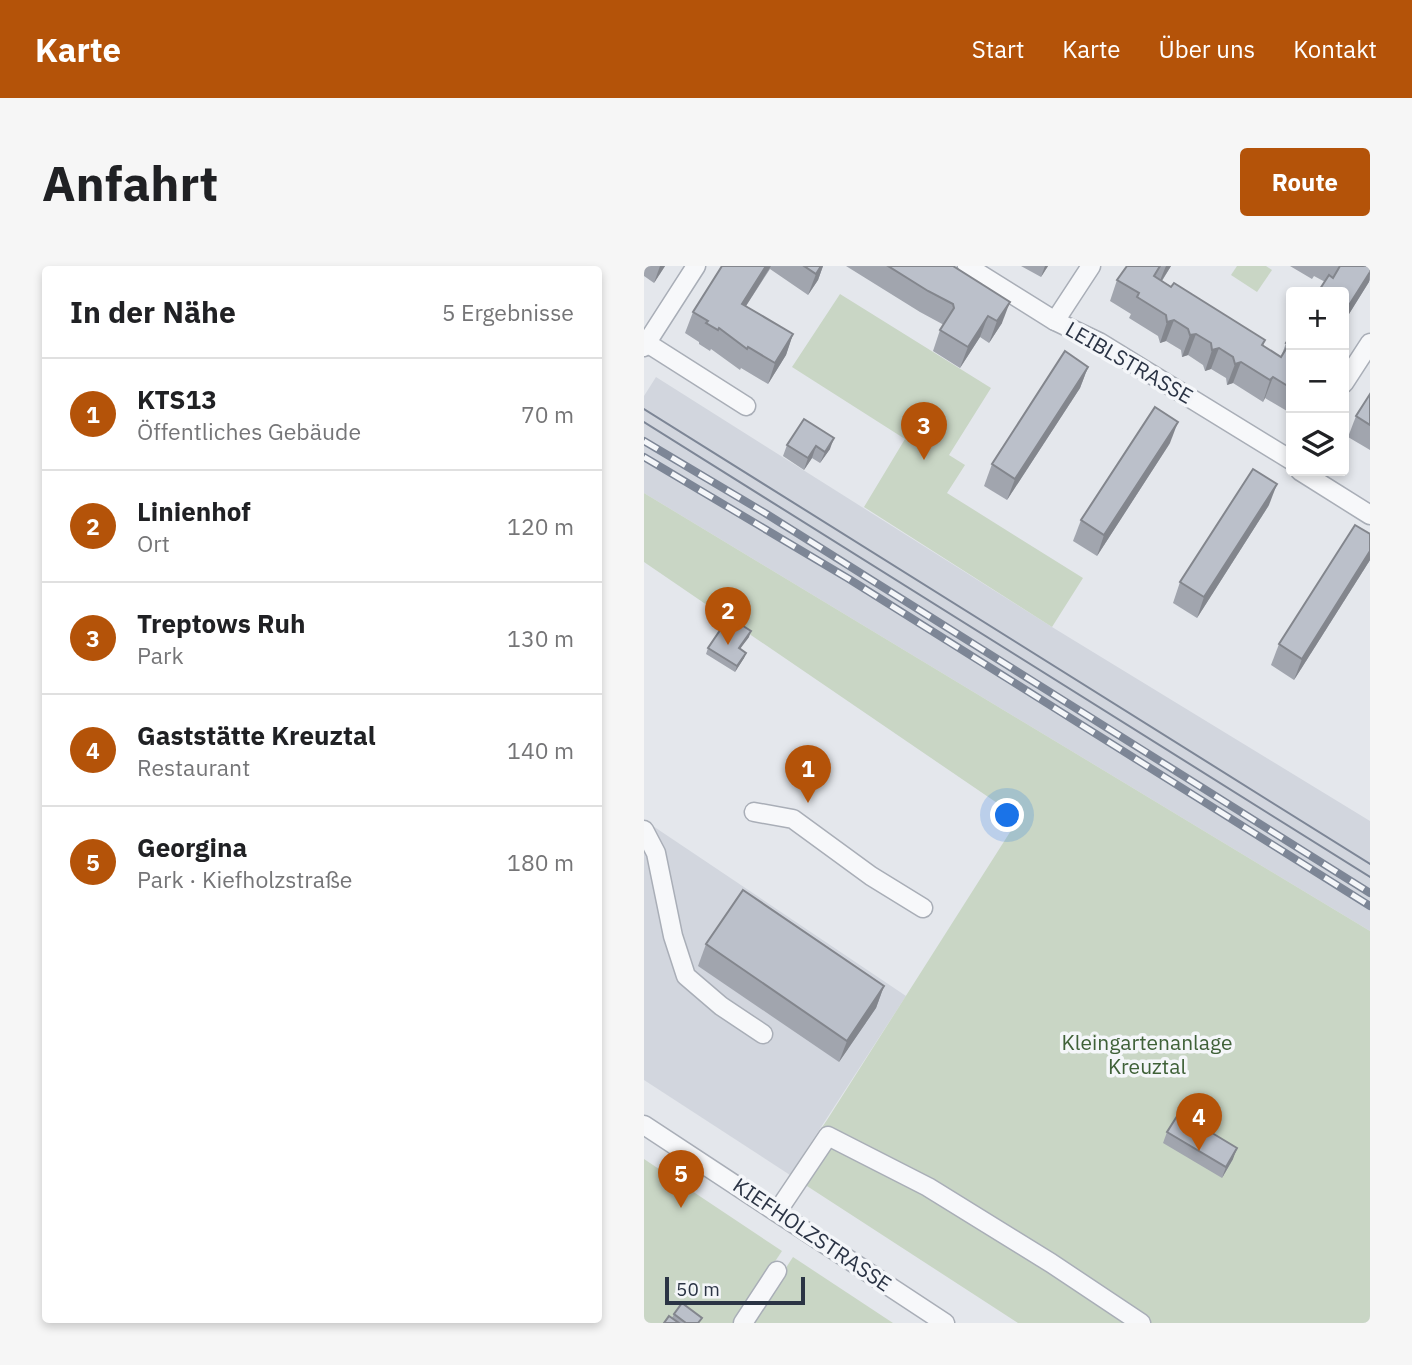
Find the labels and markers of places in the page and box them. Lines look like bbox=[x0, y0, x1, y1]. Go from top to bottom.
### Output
pin: 3 bbox=[901, 402, 947, 460]
pin: 2 bbox=[705, 587, 751, 645]
pin: 1 bbox=[785, 745, 831, 803]
pin: 4 bbox=[1176, 1093, 1222, 1151]
pin: 5 bbox=[658, 1150, 704, 1208]

